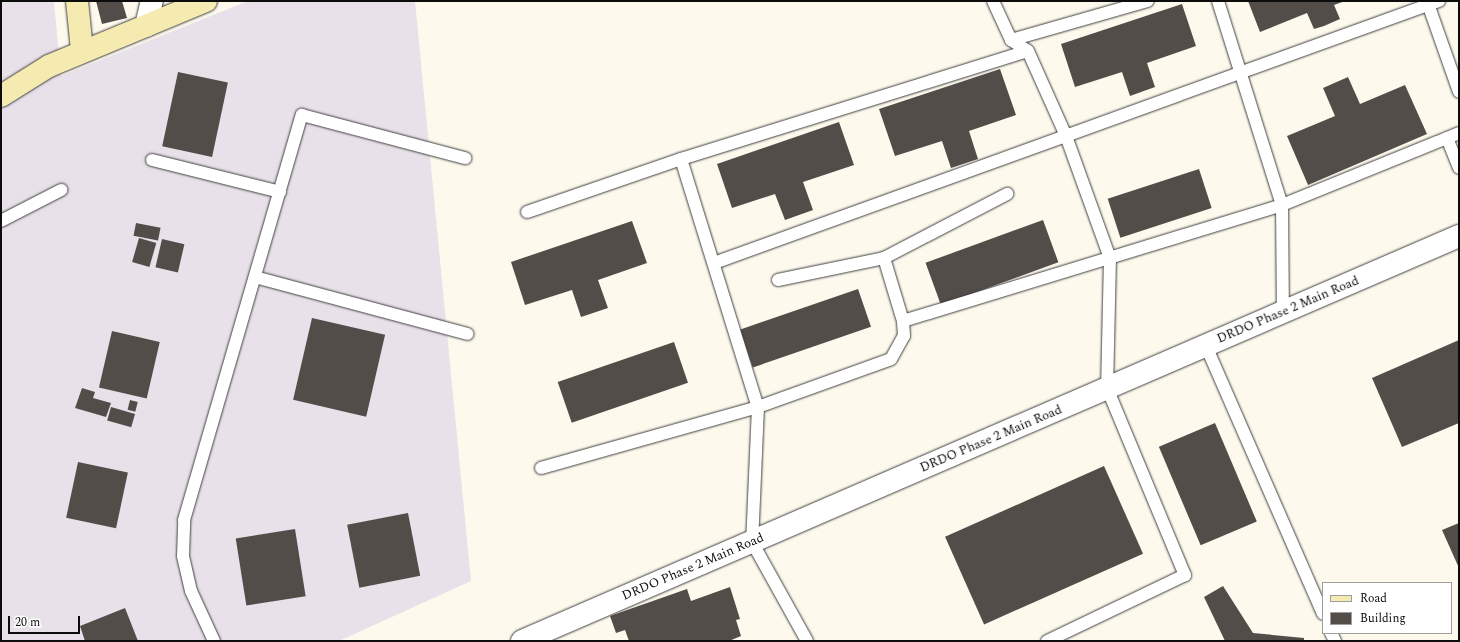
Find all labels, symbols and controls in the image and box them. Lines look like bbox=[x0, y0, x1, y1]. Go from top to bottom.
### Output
street label: DRDO Phase 2 Main Road bbox=[1215, 273, 1361, 347]
street label: DRDO Phase 2 Main Road bbox=[918, 402, 1064, 476]
street label: DRDO Phase 2 Main Road bbox=[620, 530, 766, 604]
legend bbox=[1322, 582, 1452, 634]
text: Road bbox=[1360, 589, 1387, 608]
scale bar bbox=[10, 608, 82, 634]
text: Building bbox=[1360, 609, 1406, 628]
text: 20 m bbox=[15, 613, 40, 632]

